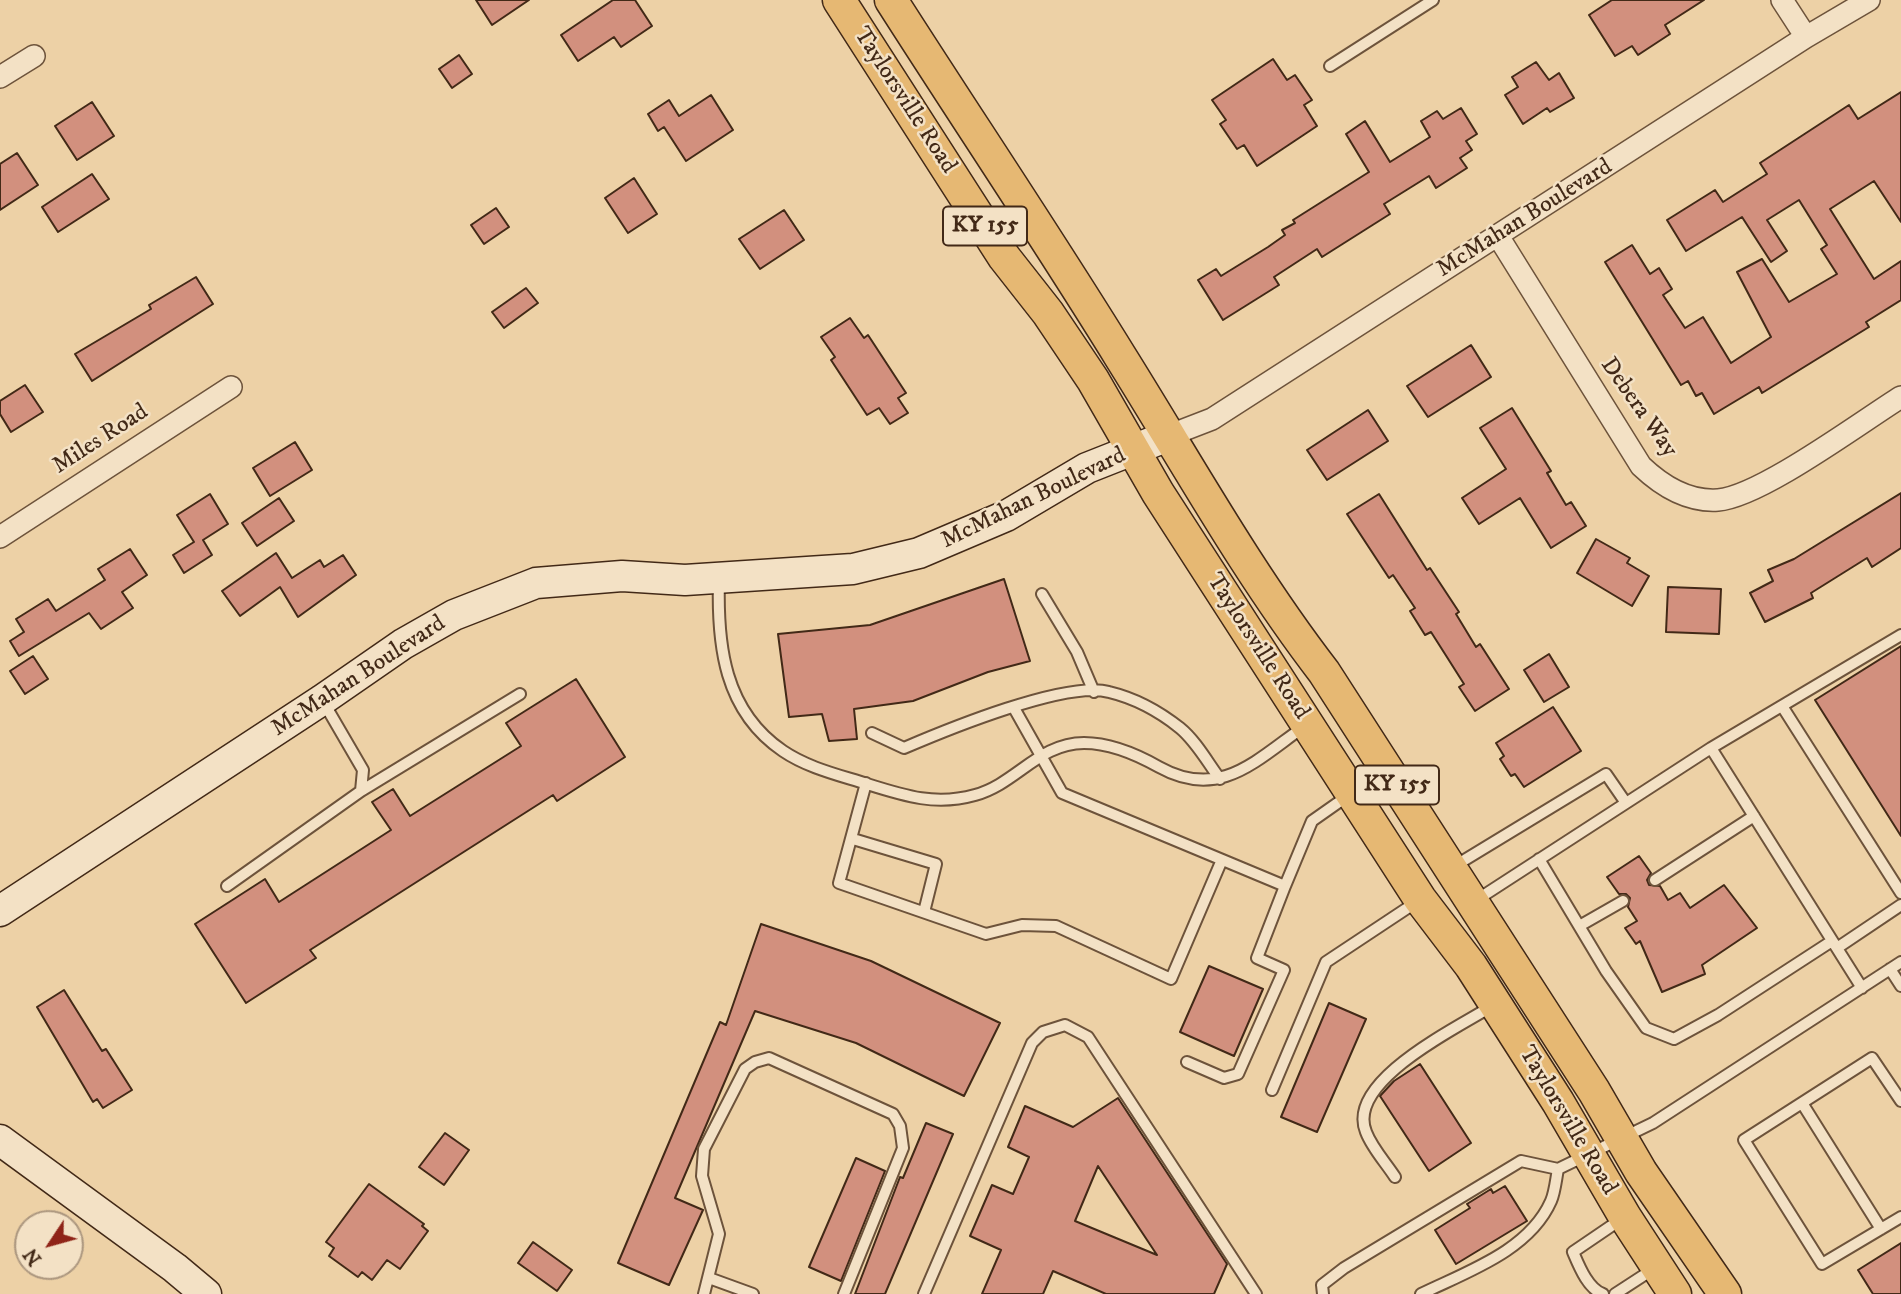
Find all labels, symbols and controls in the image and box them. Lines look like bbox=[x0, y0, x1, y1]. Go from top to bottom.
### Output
street label: Taylorsville Road bbox=[846, 22, 962, 180]
street label: McMahan Boulevard bbox=[1432, 153, 1618, 285]
road number: KY 155 bbox=[943, 206, 1027, 246]
street label: Debera Way bbox=[1593, 353, 1683, 463]
street label: Miles Road bbox=[48, 398, 154, 482]
street label: McMahan Boulevard bbox=[937, 442, 1131, 556]
street label: Taylorsville Road bbox=[1199, 568, 1315, 726]
street label: McMahan Boulevard bbox=[267, 610, 451, 744]
road number: KY 155 bbox=[1355, 765, 1439, 804]
street label: Taylorsville Road bbox=[1511, 1041, 1623, 1201]
north arrow bbox=[14, 1210, 84, 1280]
text: N bbox=[19, 1243, 47, 1270]

